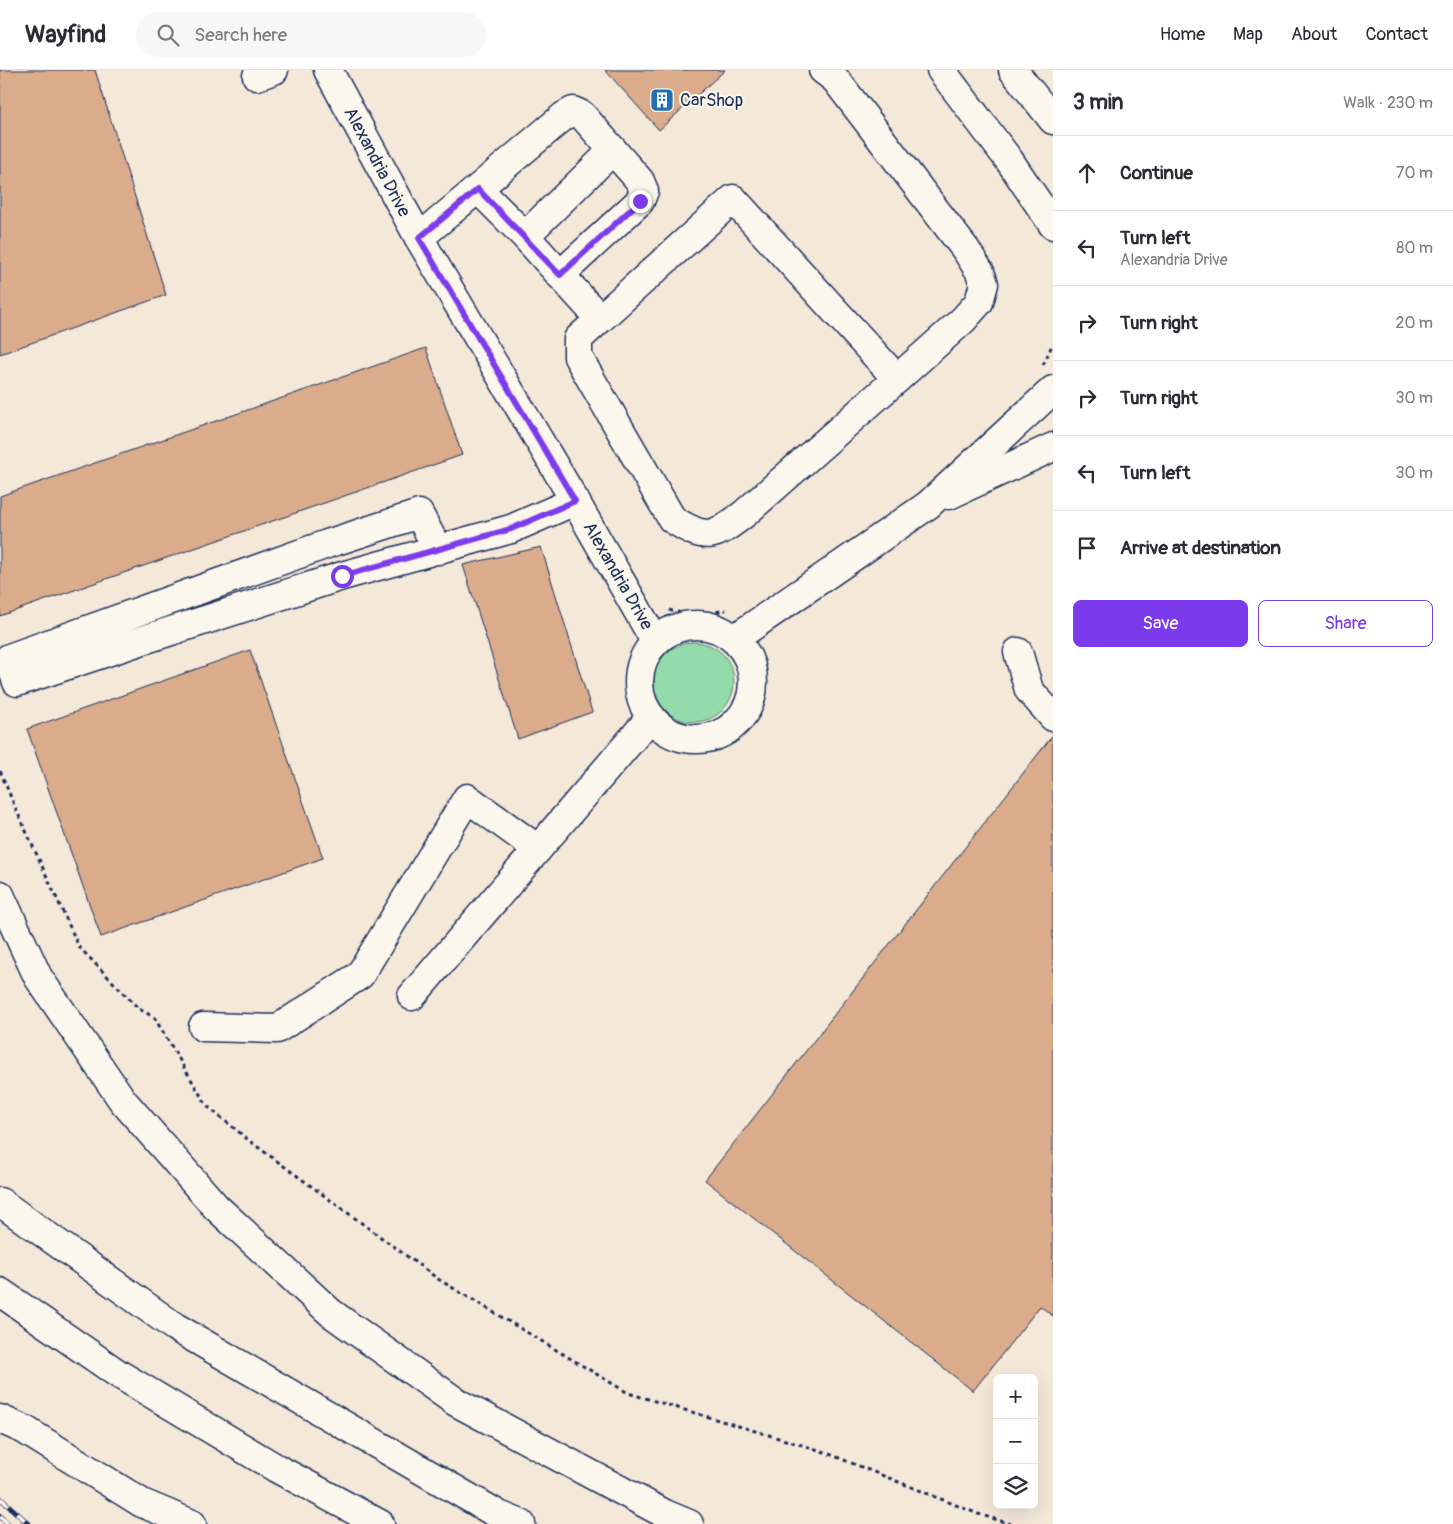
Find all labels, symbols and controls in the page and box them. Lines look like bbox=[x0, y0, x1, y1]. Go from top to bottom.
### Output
search box bbox=[136, 12, 486, 57]
text: Wayfind bbox=[25, 20, 106, 49]
icon: search bbox=[154, 21, 182, 49]
text: Search here bbox=[194, 23, 287, 47]
text: Home bbox=[1160, 23, 1205, 46]
text: Map bbox=[1233, 23, 1263, 46]
text: About bbox=[1291, 23, 1337, 46]
text: Contact bbox=[1365, 23, 1428, 46]
building icon: CarShop bbox=[649, 87, 675, 113]
place label: CarShop bbox=[680, 89, 743, 112]
text: 3 min bbox=[1073, 89, 1123, 116]
text: Walk · 230 m bbox=[1343, 93, 1433, 113]
street label: Alexandria Drive bbox=[338, 103, 416, 221]
icon: ahead bbox=[1073, 159, 1101, 187]
text: Continue bbox=[1120, 161, 1193, 185]
text: 70 m bbox=[1396, 163, 1433, 183]
route end bbox=[629, 190, 652, 213]
text: Turn left bbox=[1120, 226, 1190, 250]
icon: left bbox=[1073, 234, 1101, 262]
text: 80 m bbox=[1396, 238, 1433, 258]
text: Alexandria Drive bbox=[1120, 250, 1228, 270]
icon: right bbox=[1073, 309, 1101, 337]
text: Turn right bbox=[1120, 311, 1198, 335]
text: 20 m bbox=[1395, 313, 1433, 333]
icon: right bbox=[1073, 384, 1101, 412]
text: Turn right bbox=[1120, 386, 1198, 410]
text: 30 m bbox=[1395, 388, 1433, 408]
icon: left bbox=[1073, 459, 1101, 487]
text: Turn left bbox=[1120, 461, 1190, 485]
text: 30 m bbox=[1395, 463, 1433, 483]
street label: Alexandria Drive bbox=[578, 518, 658, 634]
icon: arrive bbox=[1073, 534, 1101, 562]
text: Arrive at destination bbox=[1120, 536, 1281, 560]
route start bbox=[331, 565, 354, 588]
button: Save bbox=[1073, 600, 1248, 647]
button: Share bbox=[1258, 600, 1433, 647]
map controls bbox=[993, 1374, 1038, 1509]
button: + bbox=[993, 1374, 1038, 1419]
button: − bbox=[993, 1419, 1038, 1464]
button: layers bbox=[993, 1464, 1038, 1509]

